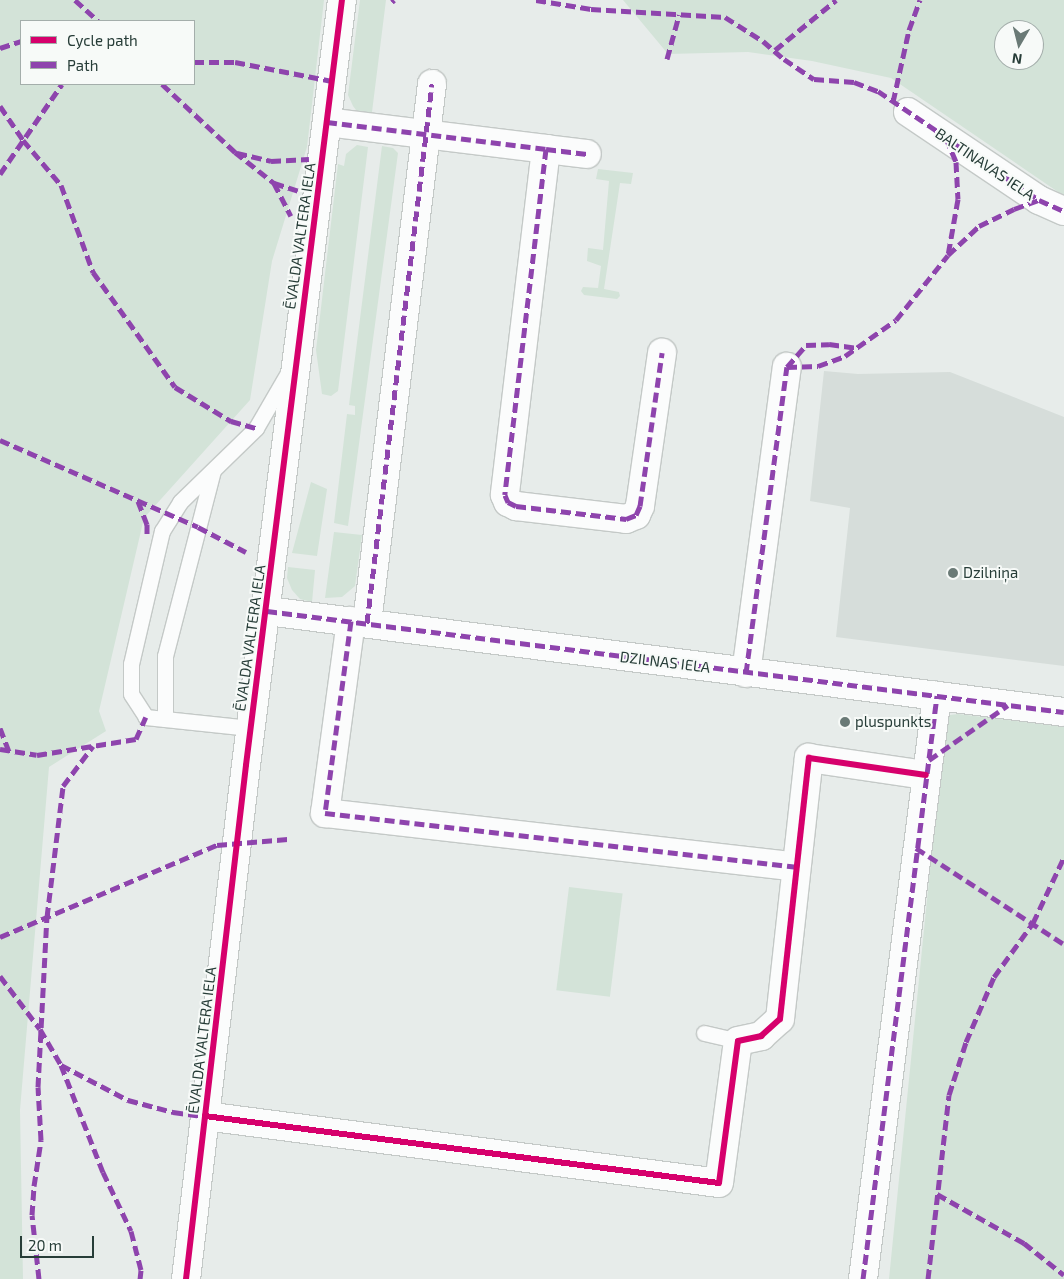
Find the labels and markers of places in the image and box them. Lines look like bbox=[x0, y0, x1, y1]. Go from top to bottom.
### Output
place label: Dzilniņa bbox=[963, 564, 1018, 582]
marker: Dzilniņa bbox=[947, 567, 959, 579]
place label: pluspunkts bbox=[855, 713, 931, 731]
marker: pluspunkts bbox=[839, 716, 851, 728]

